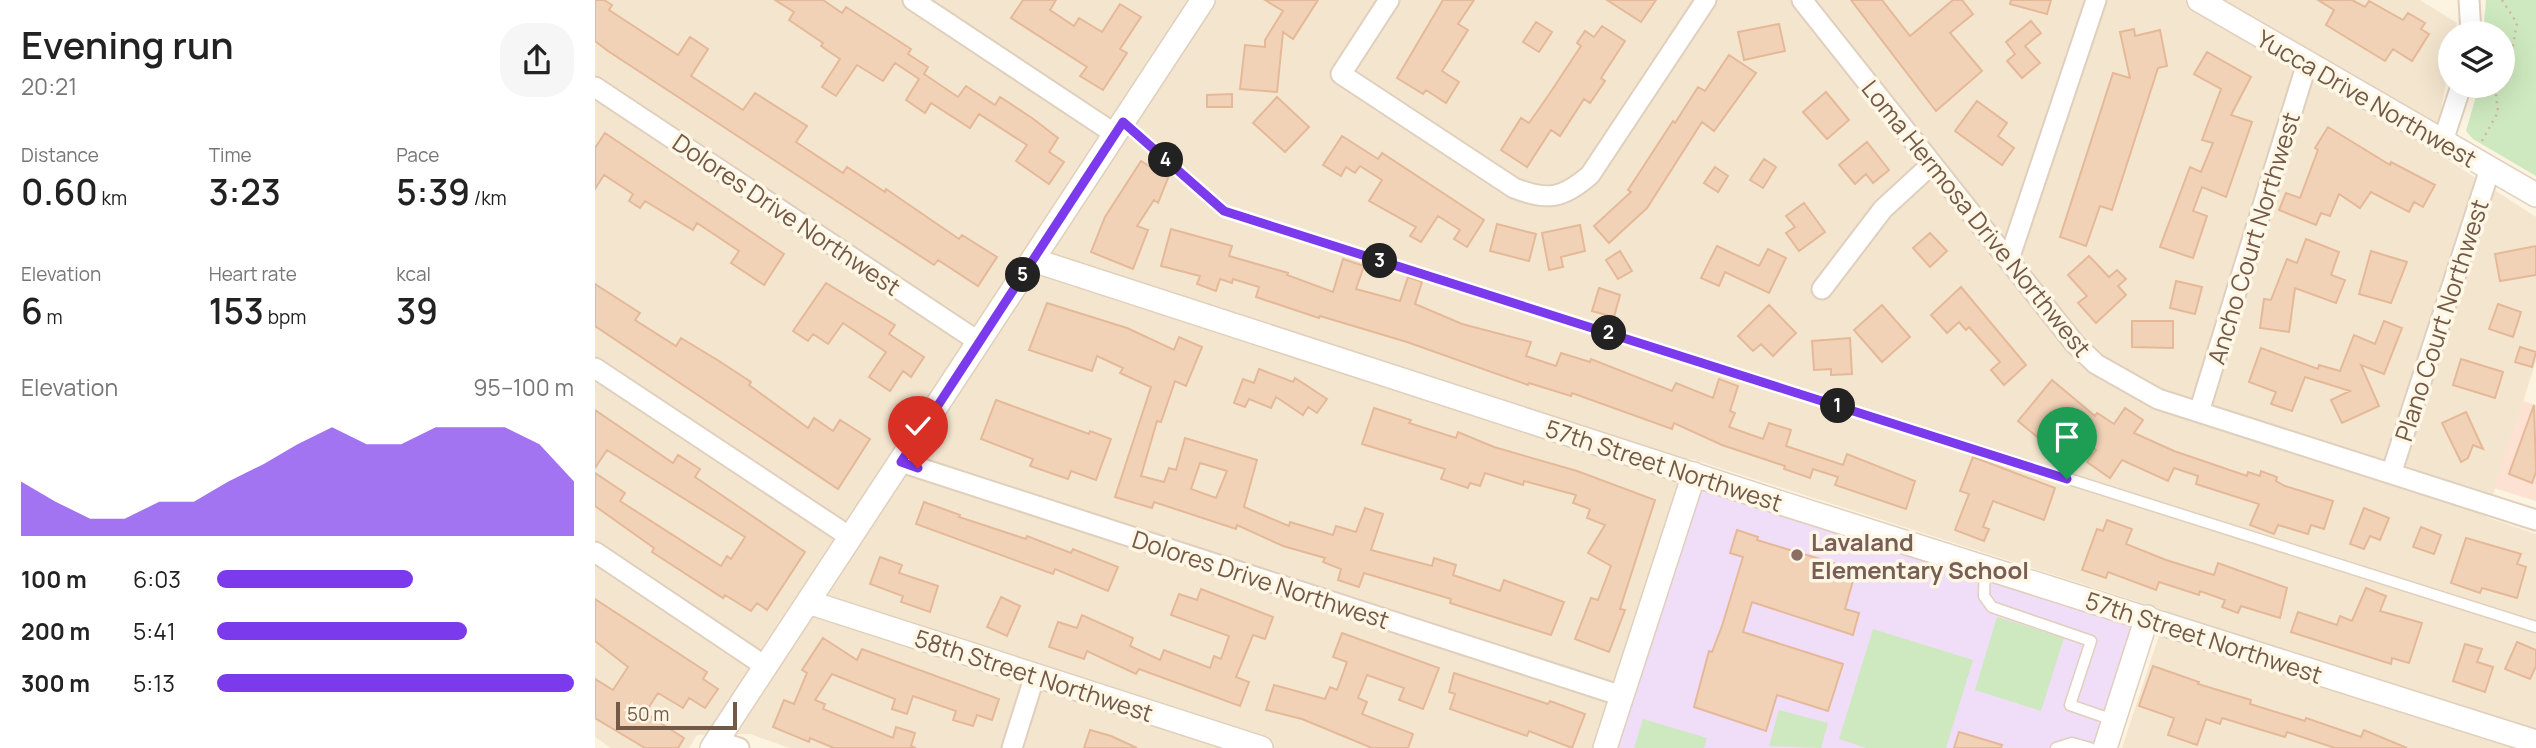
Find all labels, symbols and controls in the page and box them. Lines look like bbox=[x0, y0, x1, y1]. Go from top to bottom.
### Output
text: Evening run bbox=[21, 18, 234, 70]
street label: Yucca Drive Northwest bbox=[2251, 21, 2483, 175]
map controls bbox=[2438, 21, 2515, 98]
button: layers bbox=[2438, 21, 2515, 98]
button: share bbox=[500, 23, 574, 97]
text: 20:21 bbox=[21, 70, 77, 102]
street label: Loma Hermosa Drive Northwest bbox=[1855, 73, 2099, 363]
street label: Ancho Court Northwest bbox=[2199, 108, 2307, 368]
street label: Dolores Drive Northwest bbox=[667, 125, 907, 303]
text: Distance bbox=[21, 142, 99, 168]
text: Time bbox=[209, 142, 252, 168]
text: Pace bbox=[396, 142, 439, 168]
pin: 4 bbox=[1149, 142, 1183, 178]
text: 4 bbox=[1160, 146, 1171, 172]
text: 0.60 bbox=[21, 168, 98, 216]
text: 3:23 bbox=[209, 168, 281, 216]
text: 5:39 bbox=[396, 168, 470, 216]
text: km bbox=[98, 185, 127, 211]
text: /km bbox=[470, 185, 507, 211]
street label: Plano Court Northwest bbox=[2386, 195, 2496, 445]
pin: 3 bbox=[1363, 244, 1397, 278]
text: 3 bbox=[1374, 247, 1385, 273]
pin: 5 bbox=[1005, 258, 1041, 292]
text: Elevation bbox=[21, 261, 101, 287]
text: Heart rate bbox=[209, 261, 297, 287]
text: kcal bbox=[396, 261, 431, 287]
text: 5 bbox=[1017, 261, 1028, 287]
text: 6 bbox=[21, 287, 43, 335]
text: 153 bbox=[209, 287, 264, 335]
text: 39 bbox=[396, 287, 438, 335]
text: m bbox=[43, 304, 63, 330]
text: bpm bbox=[264, 304, 306, 330]
pin: 2 bbox=[1591, 316, 1627, 350]
text: 2 bbox=[1603, 319, 1614, 345]
text: Elevation bbox=[21, 371, 118, 403]
text: 95–100 m bbox=[473, 371, 574, 403]
pin: 1 bbox=[1821, 388, 1855, 424]
text: 1 bbox=[1833, 392, 1842, 418]
pin bbox=[888, 396, 948, 468]
icon: check bbox=[899, 407, 937, 445]
pin bbox=[2037, 407, 2097, 479]
street label: 57th Street Northwest bbox=[1541, 411, 1787, 519]
icon: arrive bbox=[2048, 418, 2086, 456]
street label: Dolores Drive Northwest bbox=[1128, 522, 1394, 636]
place label: Lavaland Elementary School bbox=[1811, 525, 2029, 586]
marker: Lavaland Elementary School bbox=[1789, 547, 1805, 563]
text: 100 m bbox=[21, 563, 87, 595]
text: 6:03 bbox=[133, 563, 181, 595]
street label: 57th Street Northwest bbox=[2081, 583, 2327, 691]
text: 200 m bbox=[21, 615, 90, 647]
text: 5:41 bbox=[133, 615, 176, 647]
street label: 58th Street Northwest bbox=[910, 621, 1158, 729]
text: 300 m bbox=[21, 667, 90, 699]
text: 5:13 bbox=[133, 667, 175, 699]
scale bar bbox=[616, 699, 737, 731]
text: 50 m bbox=[627, 701, 669, 727]

